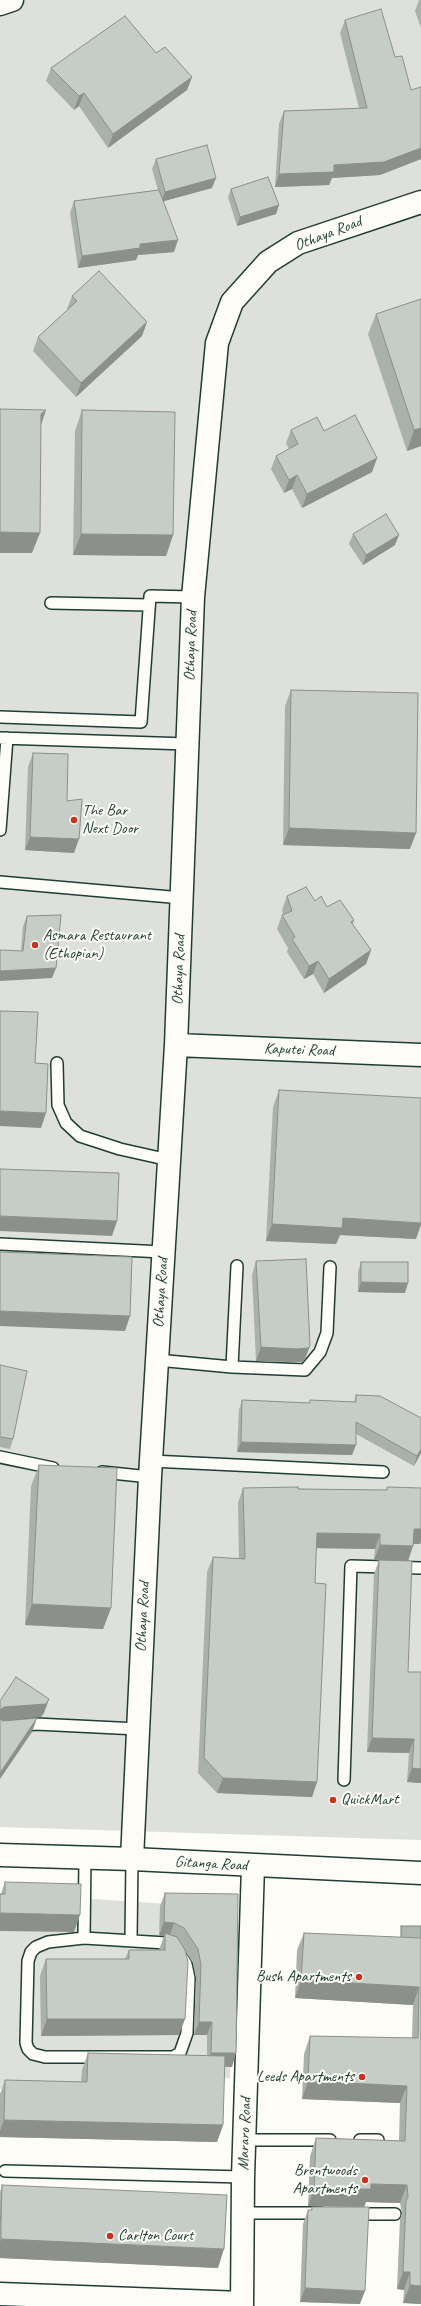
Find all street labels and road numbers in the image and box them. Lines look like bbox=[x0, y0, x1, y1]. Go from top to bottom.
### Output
street label: Othaya Road bbox=[292, 212, 364, 256]
street label: Othaya Road bbox=[180, 611, 202, 681]
street label: Othaya Road bbox=[168, 935, 190, 1005]
street label: Kaputei Road bbox=[263, 1039, 335, 1061]
street label: Othaya Road bbox=[149, 1257, 173, 1329]
street label: Othaya Road bbox=[132, 1581, 154, 1653]
street label: Gitanga Road bbox=[174, 1853, 248, 1875]
street label: Mararo Road bbox=[234, 2097, 256, 2171]

